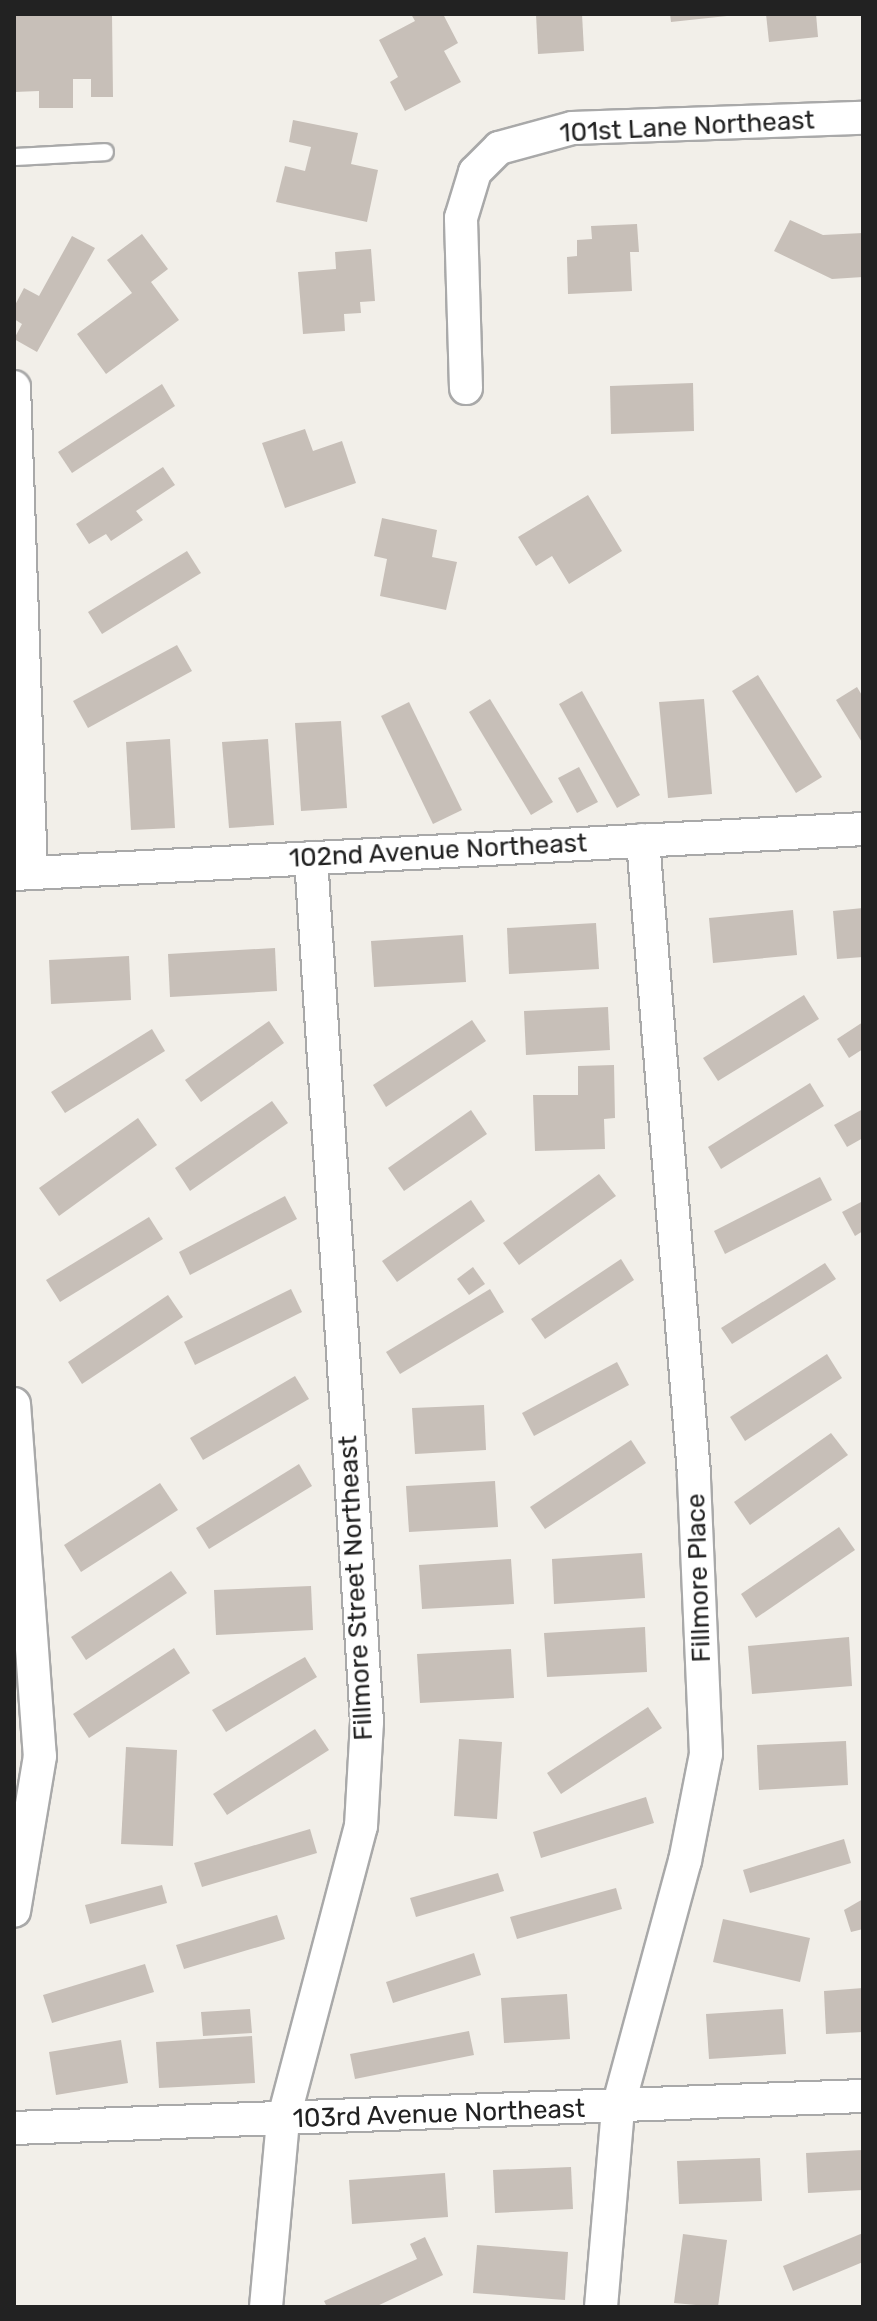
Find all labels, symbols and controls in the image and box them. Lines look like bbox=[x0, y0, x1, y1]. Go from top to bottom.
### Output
street label: 101st Lane Northeast bbox=[559, 105, 815, 149]
street label: 102nd Avenue Northeast bbox=[288, 828, 588, 874]
street label: Fillmore Street Northeast bbox=[332, 1435, 380, 1741]
street label: Fillmore Place bbox=[680, 1493, 718, 1663]
street label: 103rd Avenue Northeast bbox=[292, 2093, 586, 2135]

